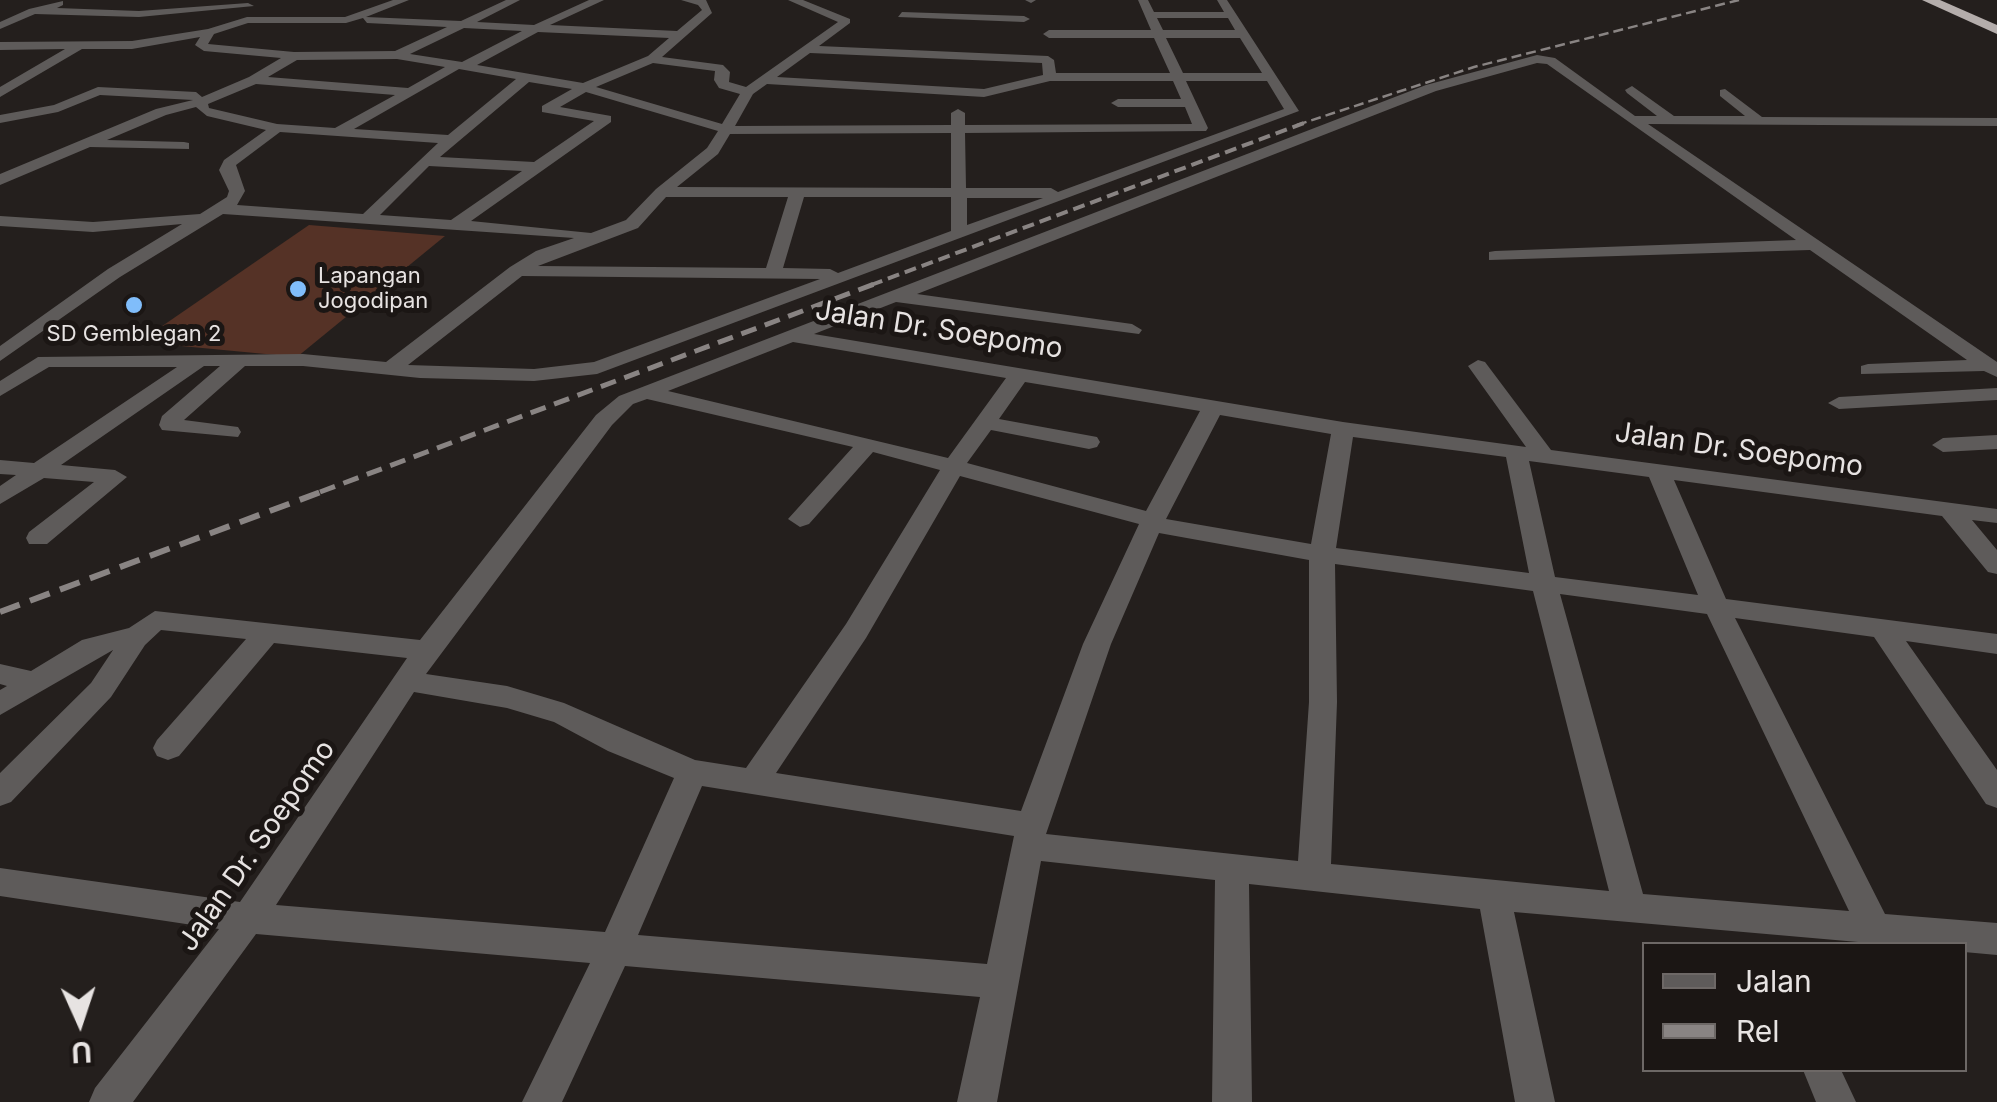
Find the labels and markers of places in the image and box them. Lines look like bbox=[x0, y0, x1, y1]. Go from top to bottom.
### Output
place label: Lapangan Jogodipan bbox=[318, 263, 428, 314]
marker: Lapangan Jogodipan bbox=[287, 278, 309, 300]
marker: SD Gemblegan 2 bbox=[123, 294, 145, 316]
place label: SD Gemblegan 2 bbox=[47, 321, 221, 347]

